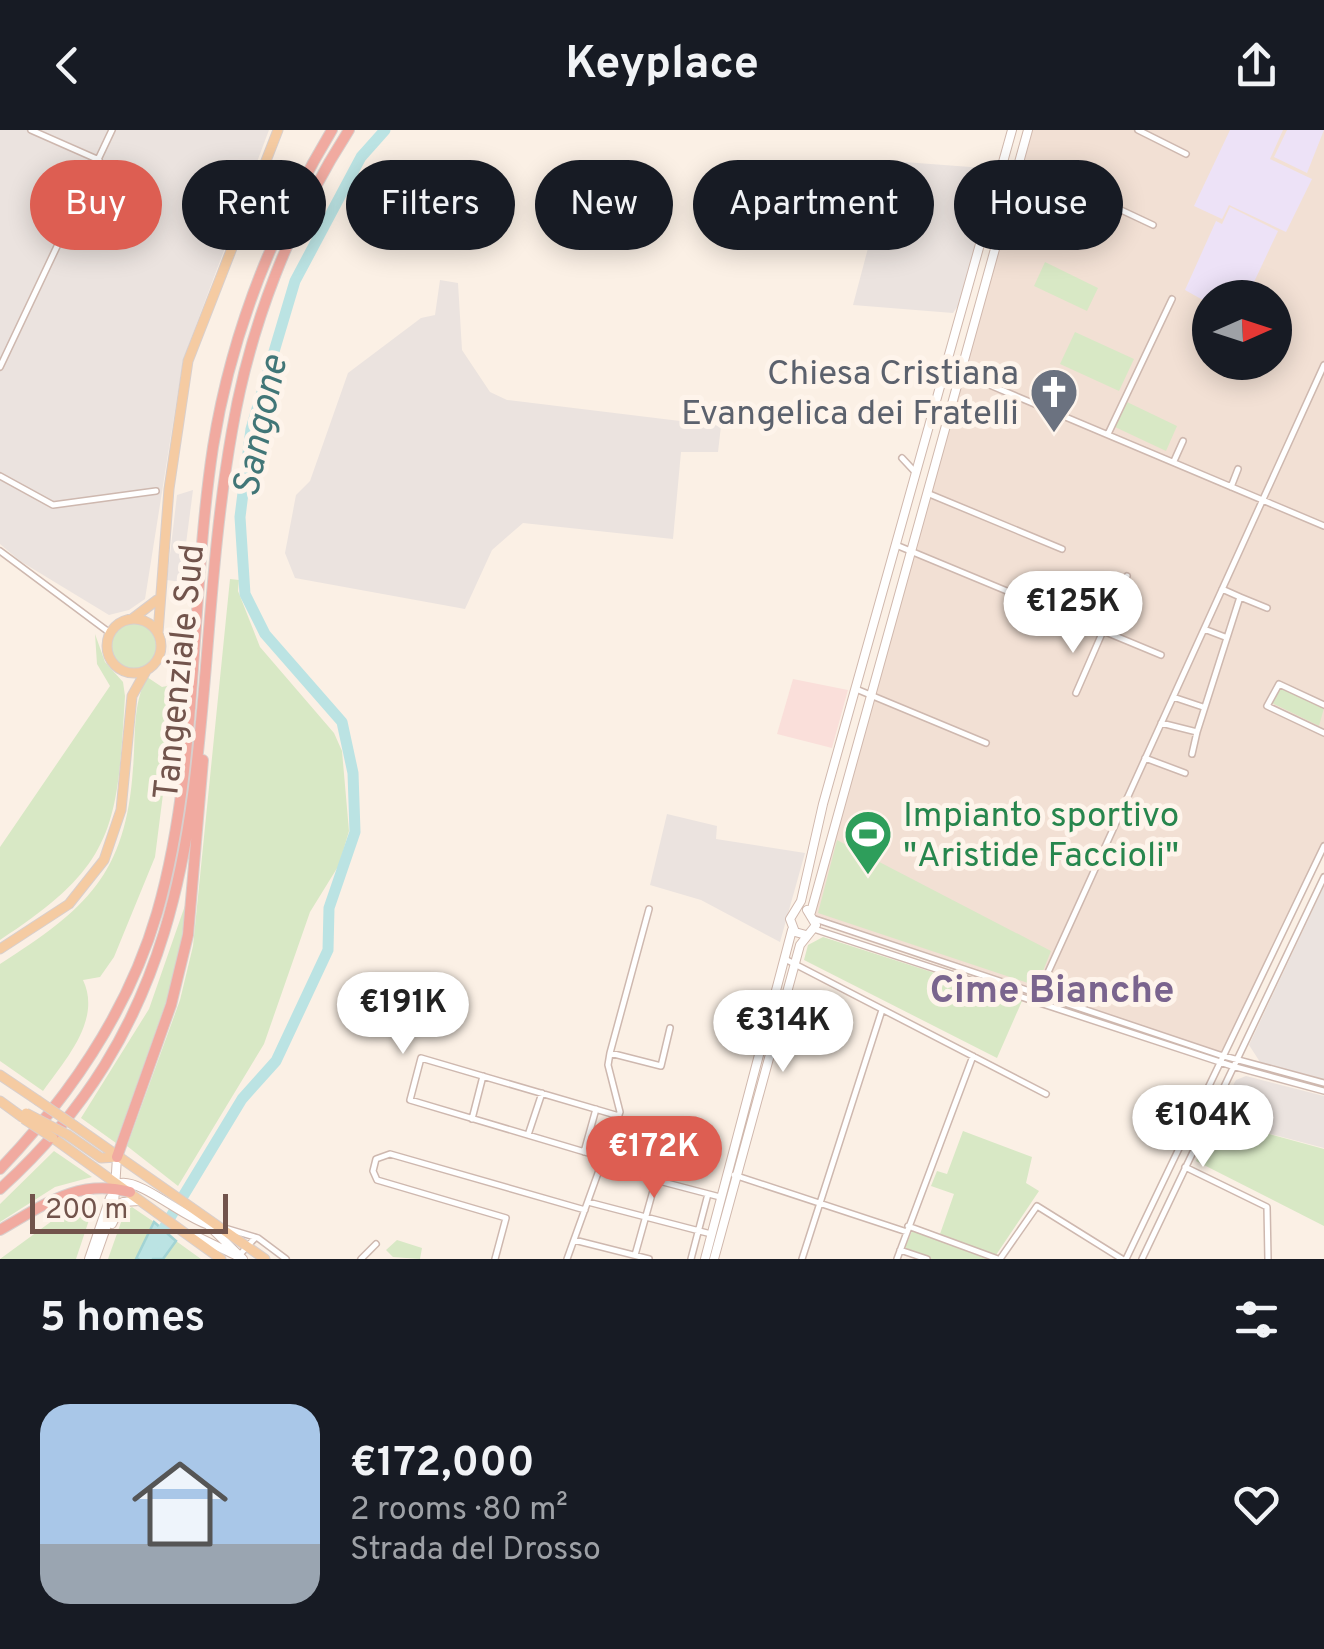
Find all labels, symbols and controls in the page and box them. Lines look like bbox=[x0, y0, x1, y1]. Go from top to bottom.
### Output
text: Keyplace bbox=[565, 37, 759, 94]
icon: back bbox=[40, 38, 95, 93]
icon: share bbox=[1229, 38, 1284, 93]
chip: Buy bbox=[30, 160, 162, 250]
chip: Rent bbox=[182, 160, 326, 250]
chip: Filters bbox=[346, 160, 515, 250]
chip: New bbox=[535, 160, 673, 250]
chip: Apartment bbox=[693, 160, 934, 250]
chip: House bbox=[954, 160, 1123, 250]
north arrow bbox=[1192, 280, 1292, 380]
map controls bbox=[1192, 280, 1292, 380]
water label: Sangone bbox=[224, 351, 301, 502]
place label: Chiesa Cristiana Evangelica dei Fratelli bbox=[681, 353, 1019, 437]
church icon: Chiesa Cristiana Evangelica dei Fratelli bbox=[1028, 366, 1080, 434]
street label: Tangenziale Sud bbox=[146, 542, 216, 802]
pin: €125K bbox=[1003, 571, 1143, 656]
text: €125K bbox=[1026, 583, 1120, 623]
place label: Impianto sportivo "Aristide Faccioli" bbox=[903, 795, 1179, 879]
sports icon: Impianto sportivo "Aristide Faccioli" bbox=[842, 808, 894, 876]
district label: Cime Bianche bbox=[930, 968, 1174, 1017]
pin: €191K bbox=[333, 972, 473, 1057]
text: €191K bbox=[359, 984, 447, 1024]
pin: €314K bbox=[713, 990, 853, 1075]
text: €314K bbox=[735, 1002, 831, 1042]
pin: €104K bbox=[1133, 1085, 1273, 1170]
text: €104K bbox=[1154, 1097, 1252, 1137]
pin: €172K bbox=[584, 1116, 724, 1201]
text: €172K bbox=[608, 1128, 700, 1168]
scale bar bbox=[30, 1189, 228, 1234]
text: 200 m bbox=[45, 1193, 128, 1229]
icon: filters bbox=[1229, 1292, 1284, 1347]
text: 5 homes bbox=[40, 1293, 205, 1346]
text: €172,000 bbox=[350, 1438, 535, 1491]
icon: home bbox=[120, 1444, 240, 1564]
icon: heart bbox=[1229, 1477, 1284, 1532]
text: 2 rooms · 80 m² bbox=[350, 1491, 568, 1531]
text: Strada del Drosso bbox=[350, 1531, 601, 1571]

